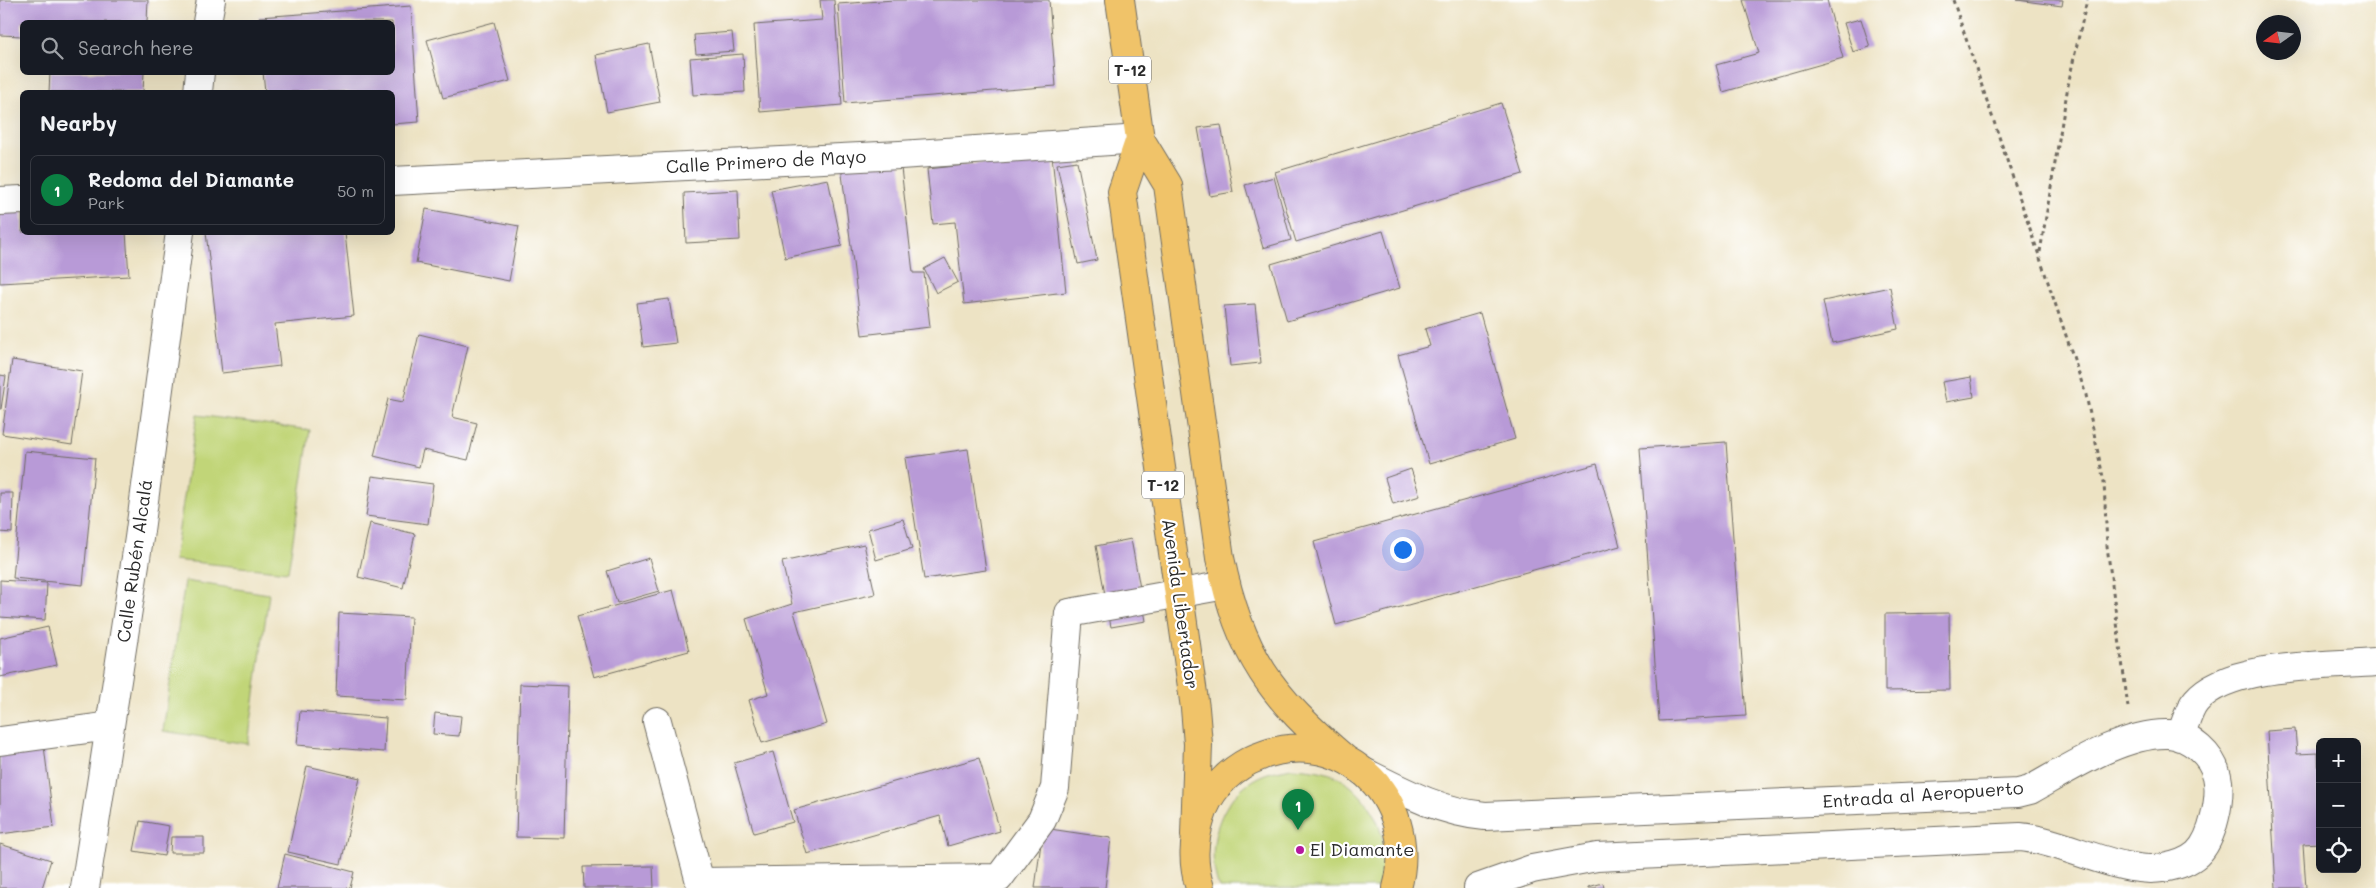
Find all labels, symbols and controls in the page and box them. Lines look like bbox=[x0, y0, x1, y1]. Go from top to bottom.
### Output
north arrow bbox=[2256, 15, 2301, 60]
search box bbox=[20, 20, 395, 75]
icon: search bbox=[38, 34, 66, 62]
text: Search here bbox=[78, 35, 194, 60]
road number: T-12 bbox=[1109, 56, 1151, 84]
text: Nearby bbox=[40, 109, 117, 136]
street label: Calle Primero de Mayo bbox=[665, 144, 867, 178]
text: Redoma del Diamante bbox=[88, 167, 294, 192]
text: 1 bbox=[53, 180, 61, 201]
text: 50 m bbox=[337, 180, 374, 201]
text: Park bbox=[88, 192, 124, 213]
road number: T-12 bbox=[1142, 472, 1184, 498]
street label: Calle Rubén Alcalá bbox=[111, 478, 157, 644]
street label: Avenida Libertador bbox=[1157, 517, 1205, 691]
your location bbox=[1390, 537, 1416, 563]
map controls bbox=[2316, 738, 2361, 873]
button: + bbox=[2316, 738, 2361, 783]
street label: Entrada al Aeropuerto bbox=[1822, 775, 2025, 813]
button: − bbox=[2316, 783, 2361, 828]
pin: 1 bbox=[1282, 789, 1314, 830]
button: locate bbox=[2316, 828, 2361, 873]
place label: El Diamante bbox=[1310, 837, 1414, 861]
marker: El Diamante bbox=[1294, 844, 1306, 856]

